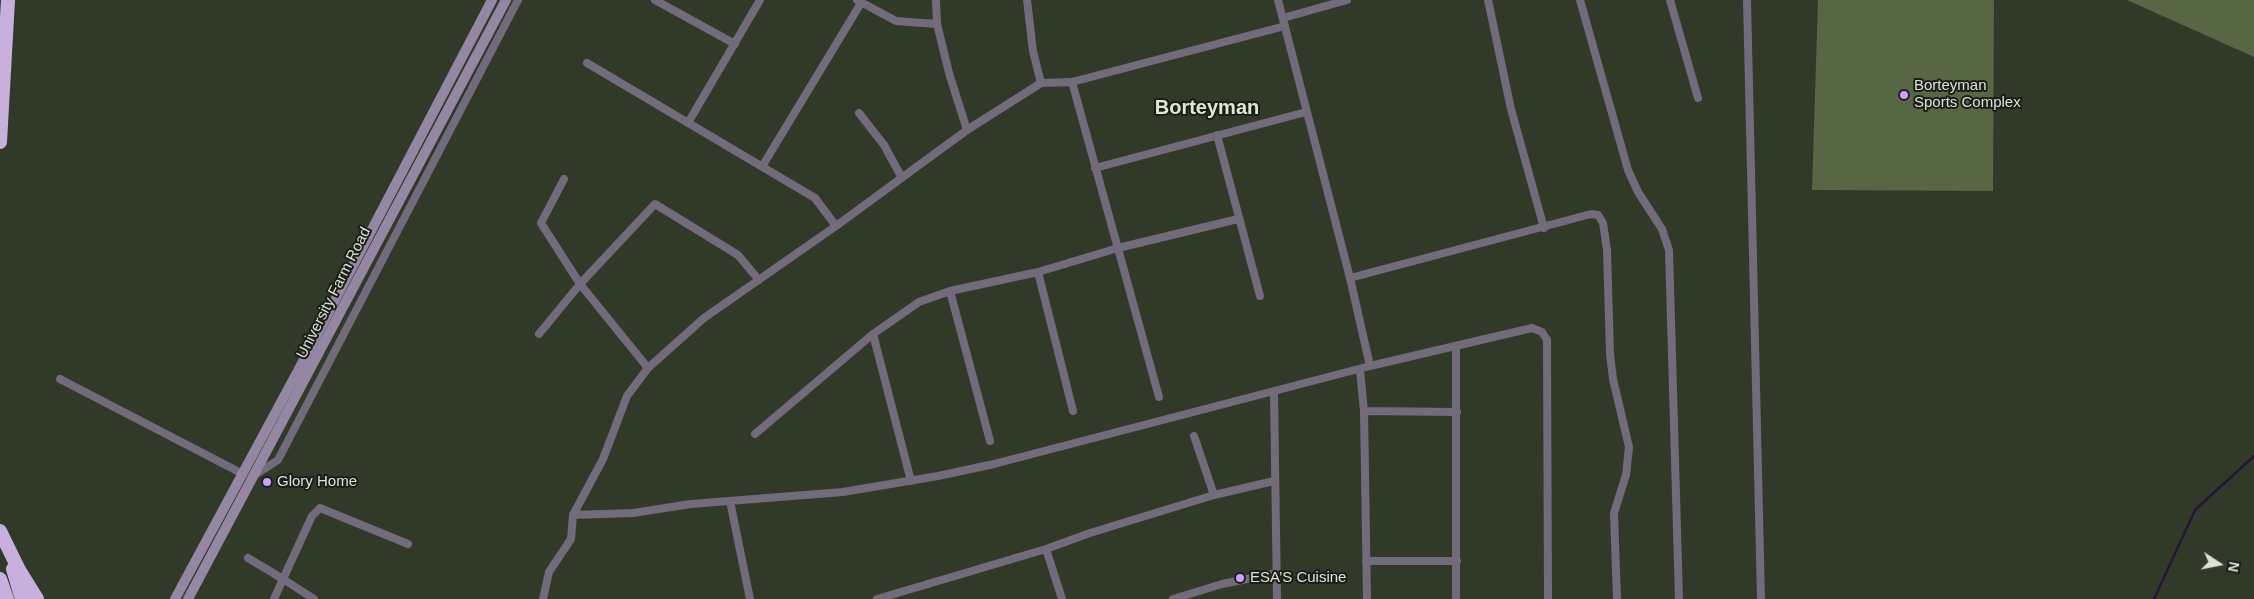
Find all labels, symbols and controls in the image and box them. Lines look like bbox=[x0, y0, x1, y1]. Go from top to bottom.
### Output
place label: Borteyman Sports Complex bbox=[1914, 77, 2021, 112]
marker: Borteyman Sports Complex bbox=[1898, 89, 1910, 101]
district label: Borteyman bbox=[1155, 96, 1259, 120]
street label: University Farm Road bbox=[293, 224, 375, 362]
place label: Glory Home bbox=[277, 473, 357, 491]
marker: Glory Home bbox=[261, 476, 273, 488]
north arrow bbox=[2194, 539, 2244, 589]
text: N bbox=[2225, 560, 2243, 573]
place label: ESA’S Cuisine bbox=[1250, 569, 1346, 587]
marker: ESA’S Cuisine bbox=[1234, 572, 1246, 584]

